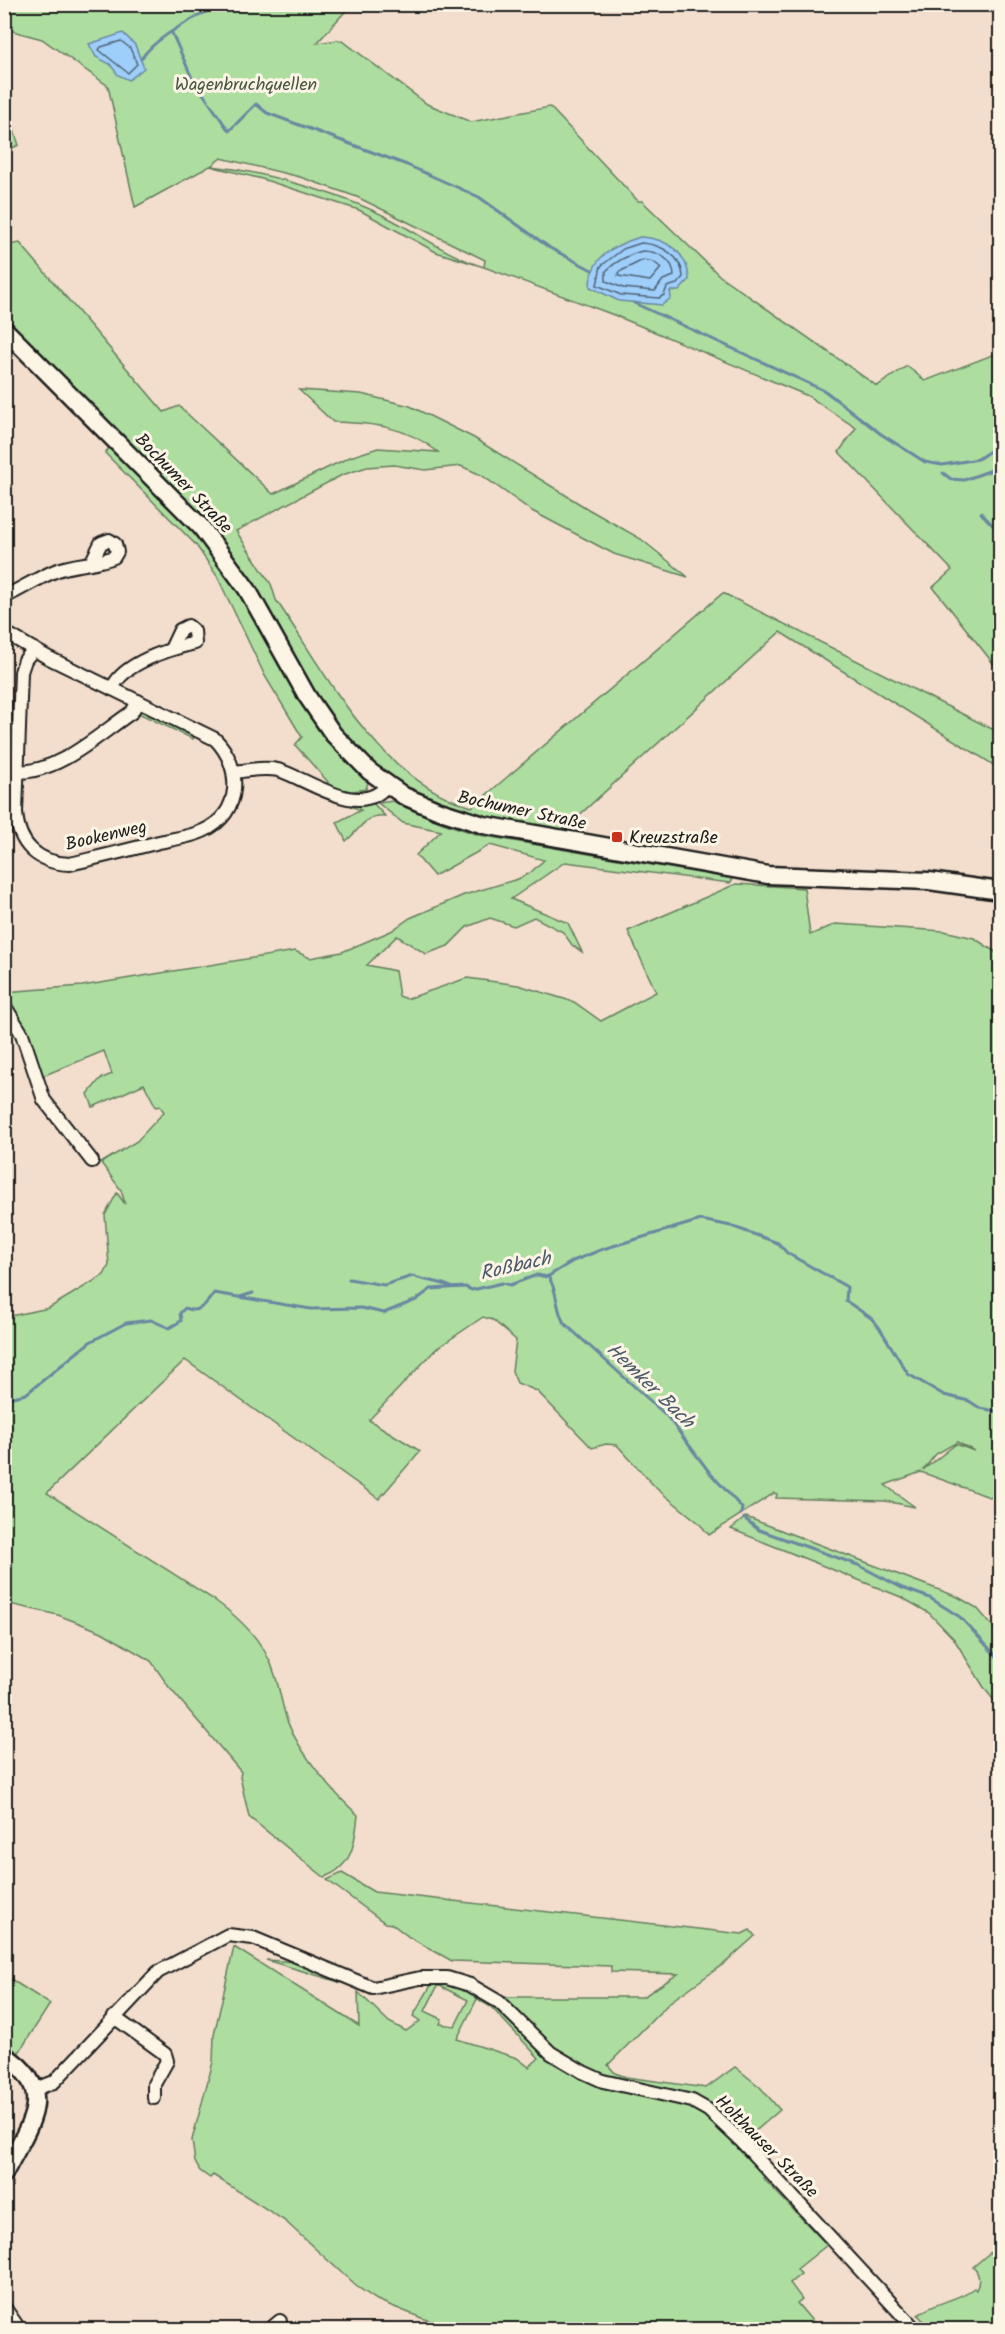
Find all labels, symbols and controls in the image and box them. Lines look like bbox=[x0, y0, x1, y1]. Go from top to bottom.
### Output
park label: Wagenbruchquellen bbox=[175, 71, 317, 100]
street label: Bochumer Straße bbox=[127, 427, 239, 541]
street label: Bochumer Straße bbox=[455, 784, 589, 839]
street label: Bookenweg bbox=[63, 813, 150, 860]
place label: Kreuzstraße bbox=[629, 824, 718, 853]
marker: Kreuzstraße bbox=[610, 830, 624, 844]
water label: Roßbach bbox=[477, 1243, 556, 1291]
water label: Hemker Bach bbox=[598, 1336, 703, 1439]
street label: Holthauser Straße bbox=[707, 2088, 825, 2206]

